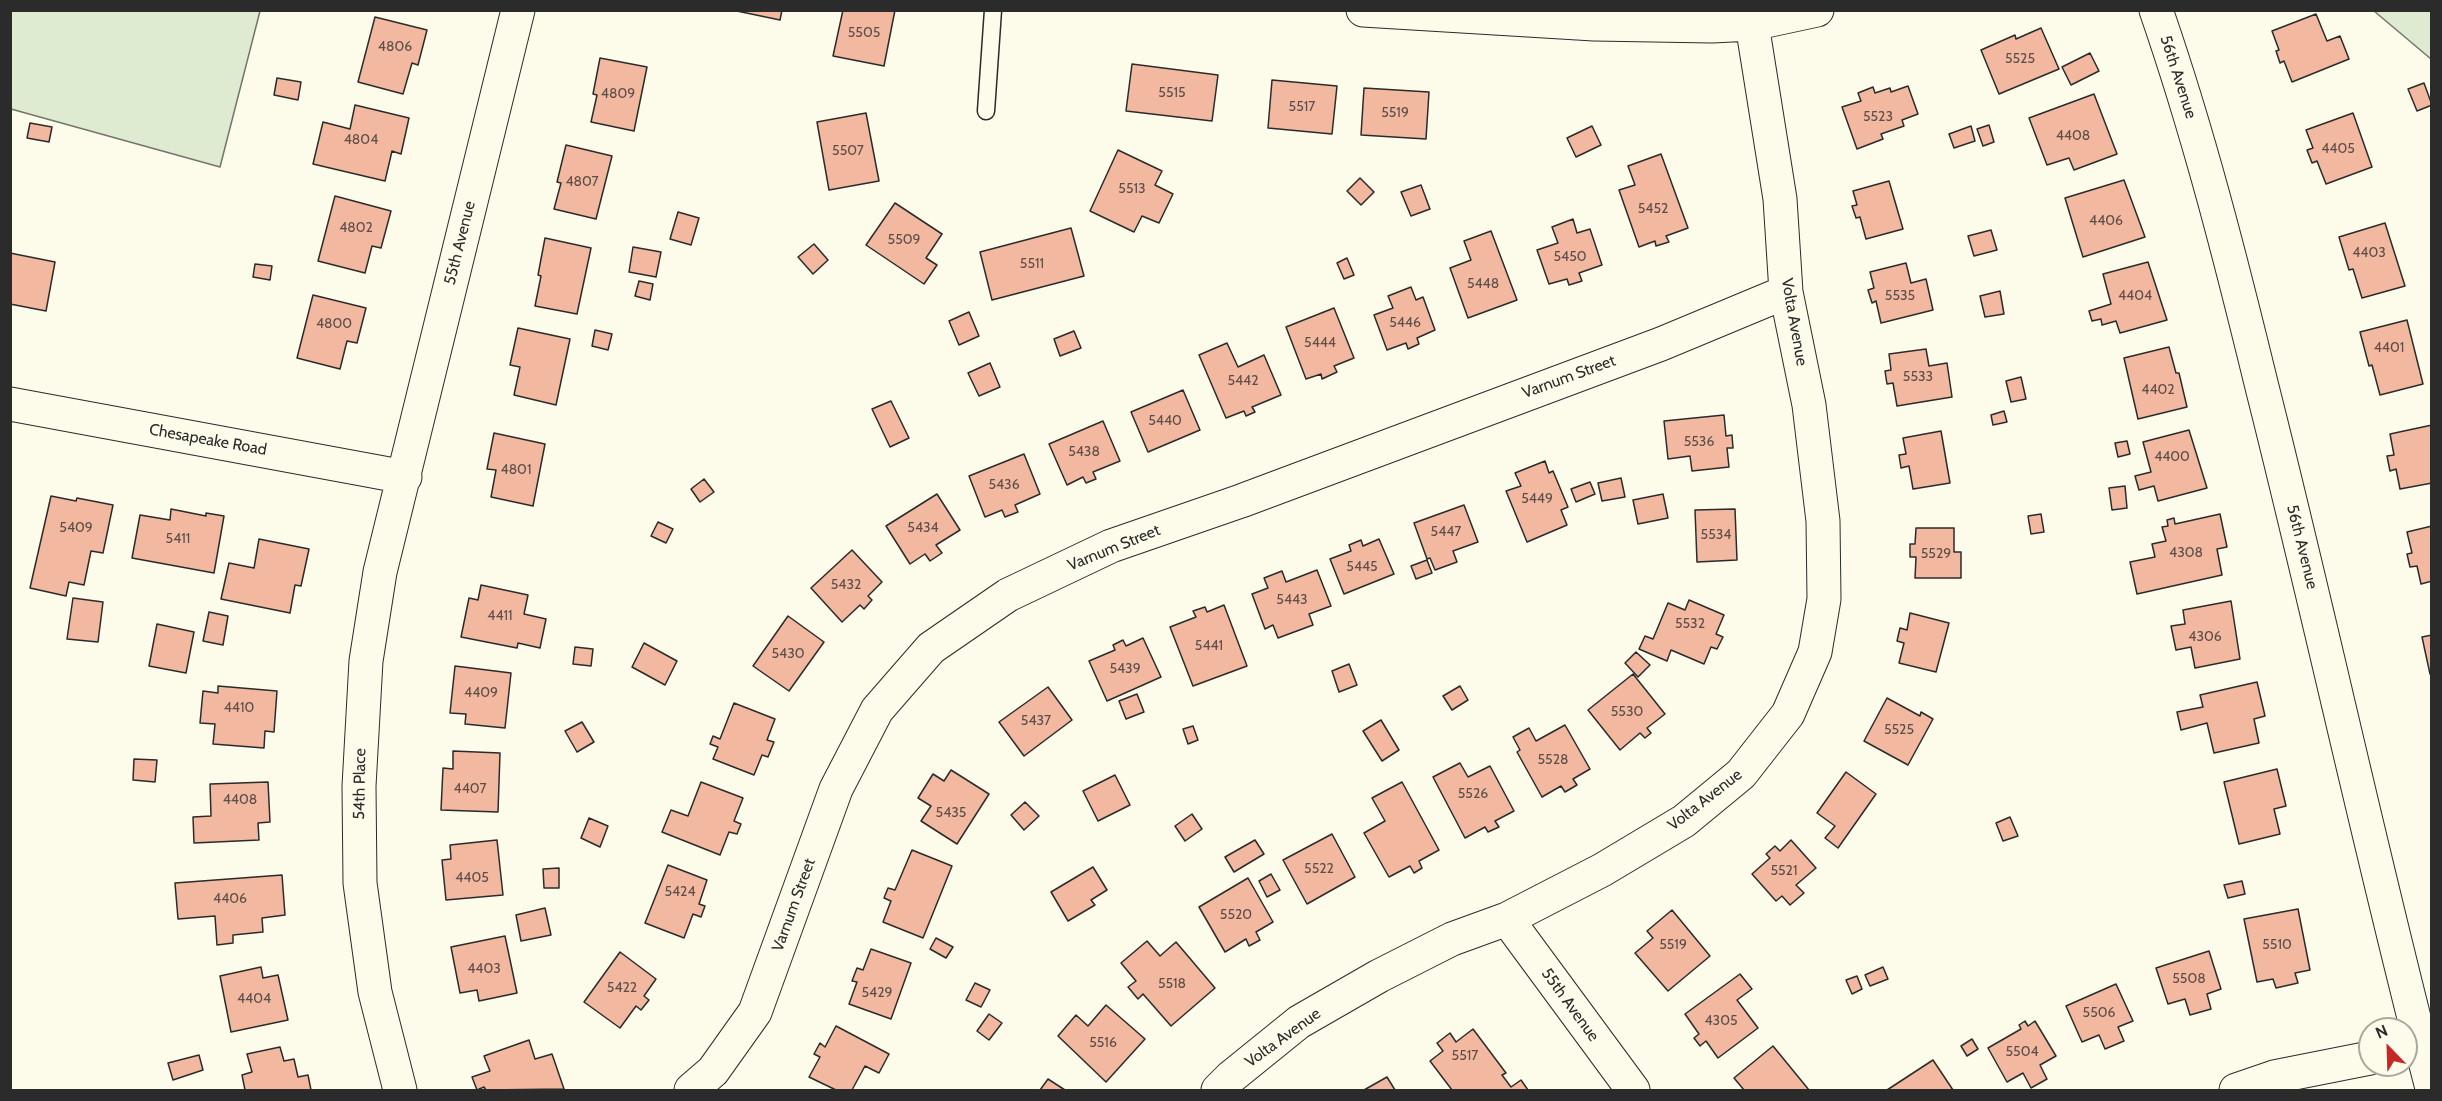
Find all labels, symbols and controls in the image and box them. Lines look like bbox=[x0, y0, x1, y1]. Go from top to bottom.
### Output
house number: 5505 bbox=[848, 25, 880, 41]
street label: 56th Avenue bbox=[2156, 33, 2200, 121]
house number: 4806 bbox=[378, 39, 412, 55]
house number: 5525 bbox=[2005, 51, 2035, 67]
house number: 5515 bbox=[1158, 85, 1186, 101]
house number: 4809 bbox=[601, 86, 635, 102]
house number: 5517 bbox=[1289, 99, 1315, 115]
house number: 5519 bbox=[1381, 105, 1409, 121]
house number: 5523 bbox=[1863, 109, 1893, 125]
house number: 4408 bbox=[2056, 128, 2090, 144]
house number: 4804 bbox=[344, 132, 378, 148]
house number: 4405 bbox=[2321, 141, 2355, 157]
house number: 5507 bbox=[832, 143, 864, 159]
house number: 4807 bbox=[565, 174, 599, 190]
house number: 5513 bbox=[1118, 181, 1146, 197]
street label: 55th Avenue bbox=[440, 199, 480, 287]
house number: 5452 bbox=[1638, 201, 1668, 217]
house number: 4406 bbox=[2089, 213, 2123, 229]
house number: 4802 bbox=[339, 220, 373, 236]
house number: 5509 bbox=[888, 232, 920, 248]
house number: 4403 bbox=[2352, 245, 2386, 261]
house number: 5450 bbox=[1553, 249, 1587, 265]
house number: 5511 bbox=[1020, 256, 1044, 272]
house number: 5448 bbox=[1467, 276, 1499, 292]
street label: Volta Avenue bbox=[1777, 277, 1811, 367]
house number: 5535 bbox=[1885, 288, 1915, 304]
house number: 4404 bbox=[2118, 288, 2152, 304]
house number: 5446 bbox=[1389, 315, 1421, 331]
house number: 4800 bbox=[316, 316, 352, 332]
house number: 5444 bbox=[1304, 335, 1336, 351]
house number: 4401 bbox=[2374, 340, 2404, 356]
street label: Varnum Street bbox=[1520, 351, 1618, 403]
house number: 5533 bbox=[1903, 369, 1933, 385]
house number: 5442 bbox=[1227, 373, 1259, 389]
house number: 4402 bbox=[2141, 382, 2175, 398]
house number: 5440 bbox=[1148, 413, 1182, 429]
street label: Chesapeake Road bbox=[148, 420, 268, 460]
house number: 5536 bbox=[1684, 434, 1714, 450]
house number: 5438 bbox=[1068, 444, 1100, 460]
house number: 4400 bbox=[2154, 449, 2190, 465]
house number: 4801 bbox=[501, 462, 531, 478]
house number: 5436 bbox=[988, 477, 1020, 493]
house number: 5449 bbox=[1521, 491, 1553, 507]
street label: 56th Avenue bbox=[2282, 503, 2322, 591]
house number: 5409 bbox=[59, 520, 93, 536]
house number: 5434 bbox=[907, 520, 939, 536]
street label: Varnum Street bbox=[1065, 521, 1163, 575]
house number: 5447 bbox=[1431, 524, 1461, 540]
house number: 5534 bbox=[1701, 527, 1731, 543]
house number: 5411 bbox=[166, 531, 190, 547]
house number: 4308 bbox=[2169, 545, 2203, 561]
house number: 5529 bbox=[1921, 546, 1951, 562]
house number: 5445 bbox=[1346, 559, 1378, 575]
house number: 5432 bbox=[831, 577, 861, 593]
house number: 5443 bbox=[1276, 592, 1308, 608]
house number: 4411 bbox=[487, 608, 513, 624]
house number: 5532 bbox=[1675, 616, 1705, 632]
house number: 4306 bbox=[2188, 629, 2222, 645]
house number: 5441 bbox=[1195, 638, 1223, 654]
house number: 5430 bbox=[771, 646, 805, 662]
house number: 5439 bbox=[1109, 661, 1141, 677]
house number: 4409 bbox=[464, 685, 498, 701]
house number: 4410 bbox=[224, 700, 254, 716]
house number: 5530 bbox=[1611, 704, 1643, 720]
house number: 5437 bbox=[1021, 713, 1051, 729]
house number: 5525 bbox=[1884, 722, 1914, 738]
street label: 54th Place bbox=[350, 748, 370, 820]
house number: 5528 bbox=[1538, 752, 1568, 768]
street label: Volta Avenue bbox=[1664, 765, 1746, 835]
house number: 4407 bbox=[454, 781, 486, 797]
house number: 5526 bbox=[1458, 786, 1488, 802]
house number: 4408 bbox=[223, 792, 257, 808]
house number: 5435 bbox=[936, 805, 966, 821]
street label: Varnum Street bbox=[768, 856, 820, 954]
house number: 5522 bbox=[1304, 861, 1334, 877]
house number: 5521 bbox=[1770, 863, 1798, 879]
house number: 4405 bbox=[455, 870, 489, 886]
house number: 5424 bbox=[664, 884, 696, 900]
house number: 4406 bbox=[213, 891, 247, 907]
house number: 5520 bbox=[1220, 907, 1252, 923]
house number: 5519 bbox=[1659, 937, 1687, 953]
house number: 5510 bbox=[2262, 937, 2292, 953]
house number: 4403 bbox=[467, 961, 501, 977]
street label: 55th Avenue bbox=[1537, 965, 1603, 1045]
house number: 5508 bbox=[2172, 971, 2206, 987]
house number: 5518 bbox=[1158, 976, 1186, 992]
house number: 5422 bbox=[607, 980, 637, 996]
house number: 5429 bbox=[862, 985, 892, 1001]
house number: 4404 bbox=[237, 991, 271, 1007]
street label: Volta Avenue bbox=[1241, 1004, 1325, 1072]
house number: 5506 bbox=[2083, 1005, 2115, 1021]
house number: 4305 bbox=[1704, 1013, 1738, 1029]
north arrow bbox=[2358, 1017, 2418, 1077]
text: N bbox=[2373, 1021, 2390, 1043]
house number: 5516 bbox=[1089, 1035, 1117, 1051]
house number: 5504 bbox=[2005, 1044, 2039, 1060]
house number: 5517 bbox=[1452, 1048, 1478, 1064]

